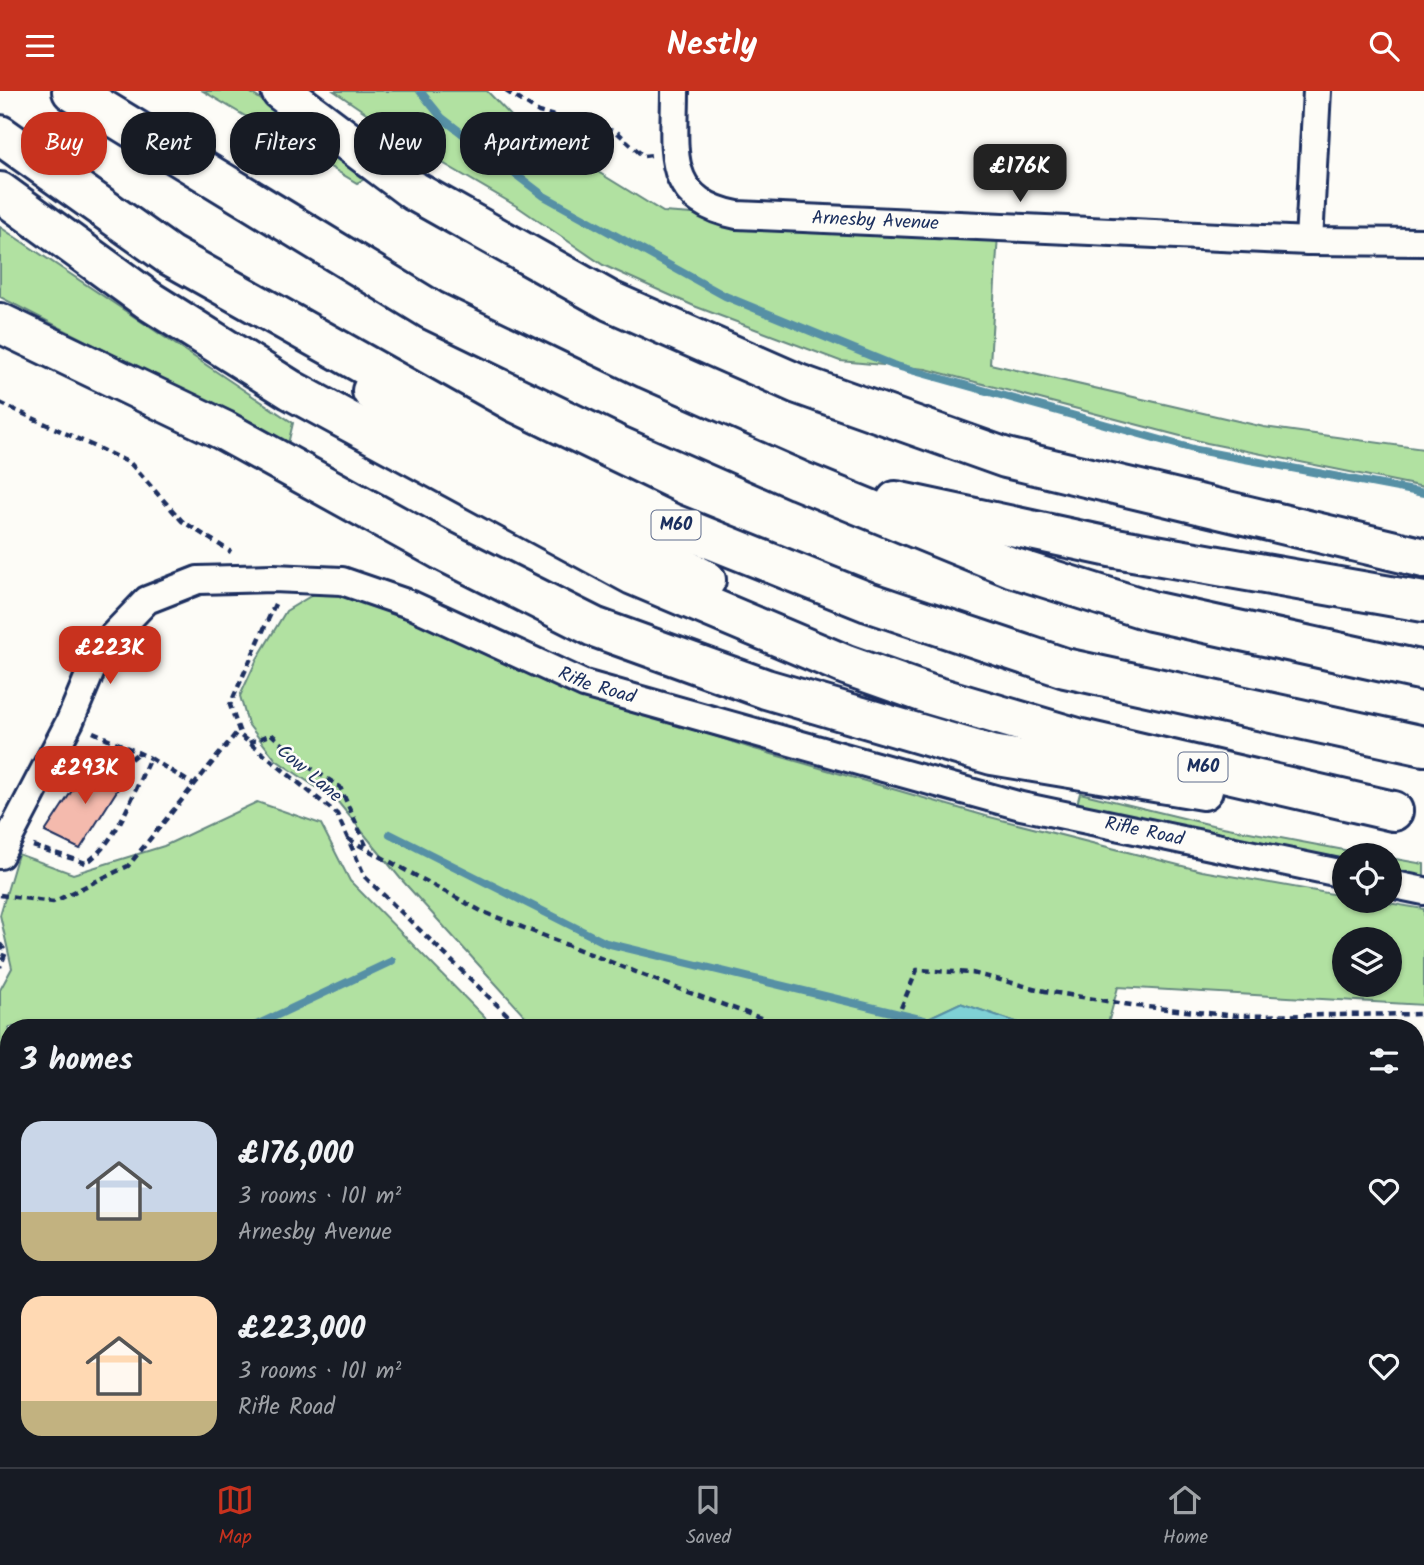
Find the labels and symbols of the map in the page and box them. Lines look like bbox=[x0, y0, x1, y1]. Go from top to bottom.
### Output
pin: £176K bbox=[971, 145, 1069, 204]
street label: Arnesby Avenue bbox=[811, 203, 940, 239]
road number: M60 bbox=[652, 511, 700, 539]
pin: £223K bbox=[61, 627, 159, 686]
street label: Rifle Road bbox=[553, 659, 639, 713]
street label: Cow Lane bbox=[269, 737, 349, 811]
pin: £293K bbox=[36, 747, 134, 806]
road number: M60 bbox=[1178, 753, 1228, 781]
street label: Rifle Road bbox=[1102, 809, 1187, 855]

